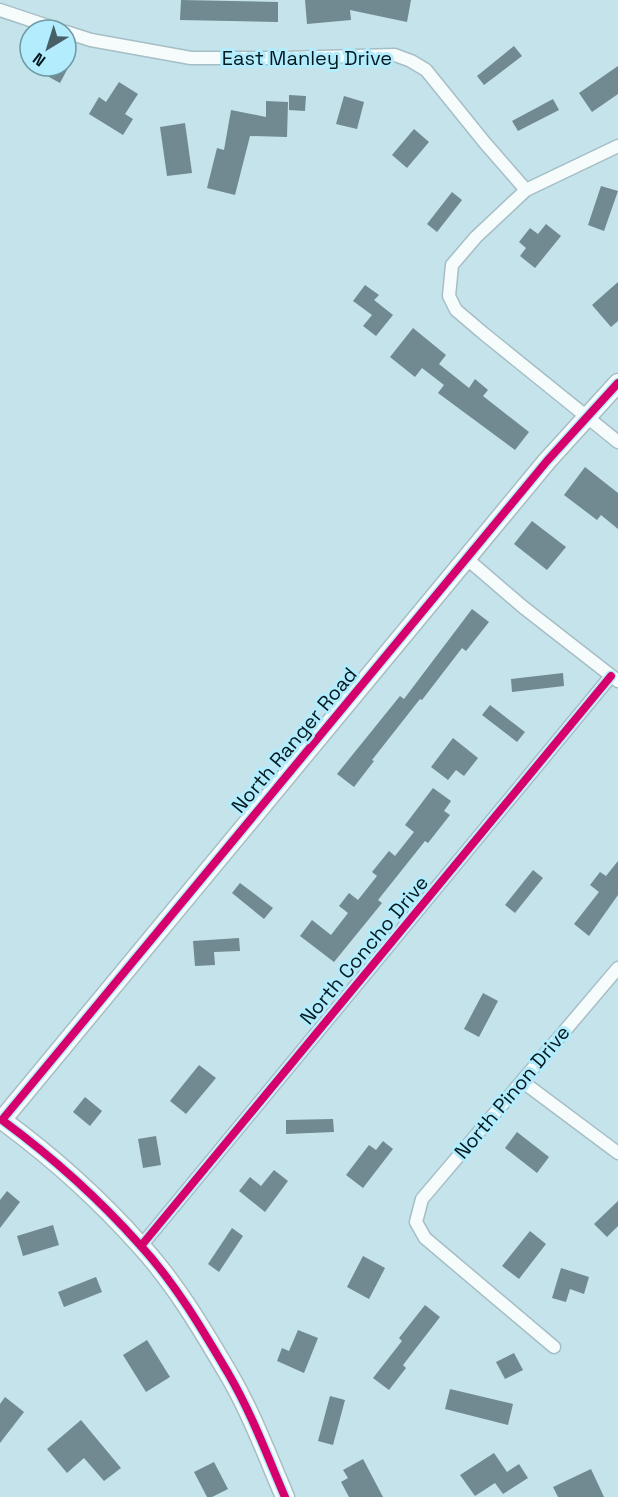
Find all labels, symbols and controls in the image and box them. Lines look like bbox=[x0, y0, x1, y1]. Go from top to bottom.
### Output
north arrow bbox=[18, 18, 78, 78]
street label: East Manley Drive bbox=[222, 45, 392, 71]
text: N bbox=[28, 48, 50, 71]
street label: North Ranger Road bbox=[225, 662, 363, 818]
street label: North Concho Drive bbox=[294, 870, 434, 1030]
street label: North Pinon Drive bbox=[448, 1020, 576, 1164]

